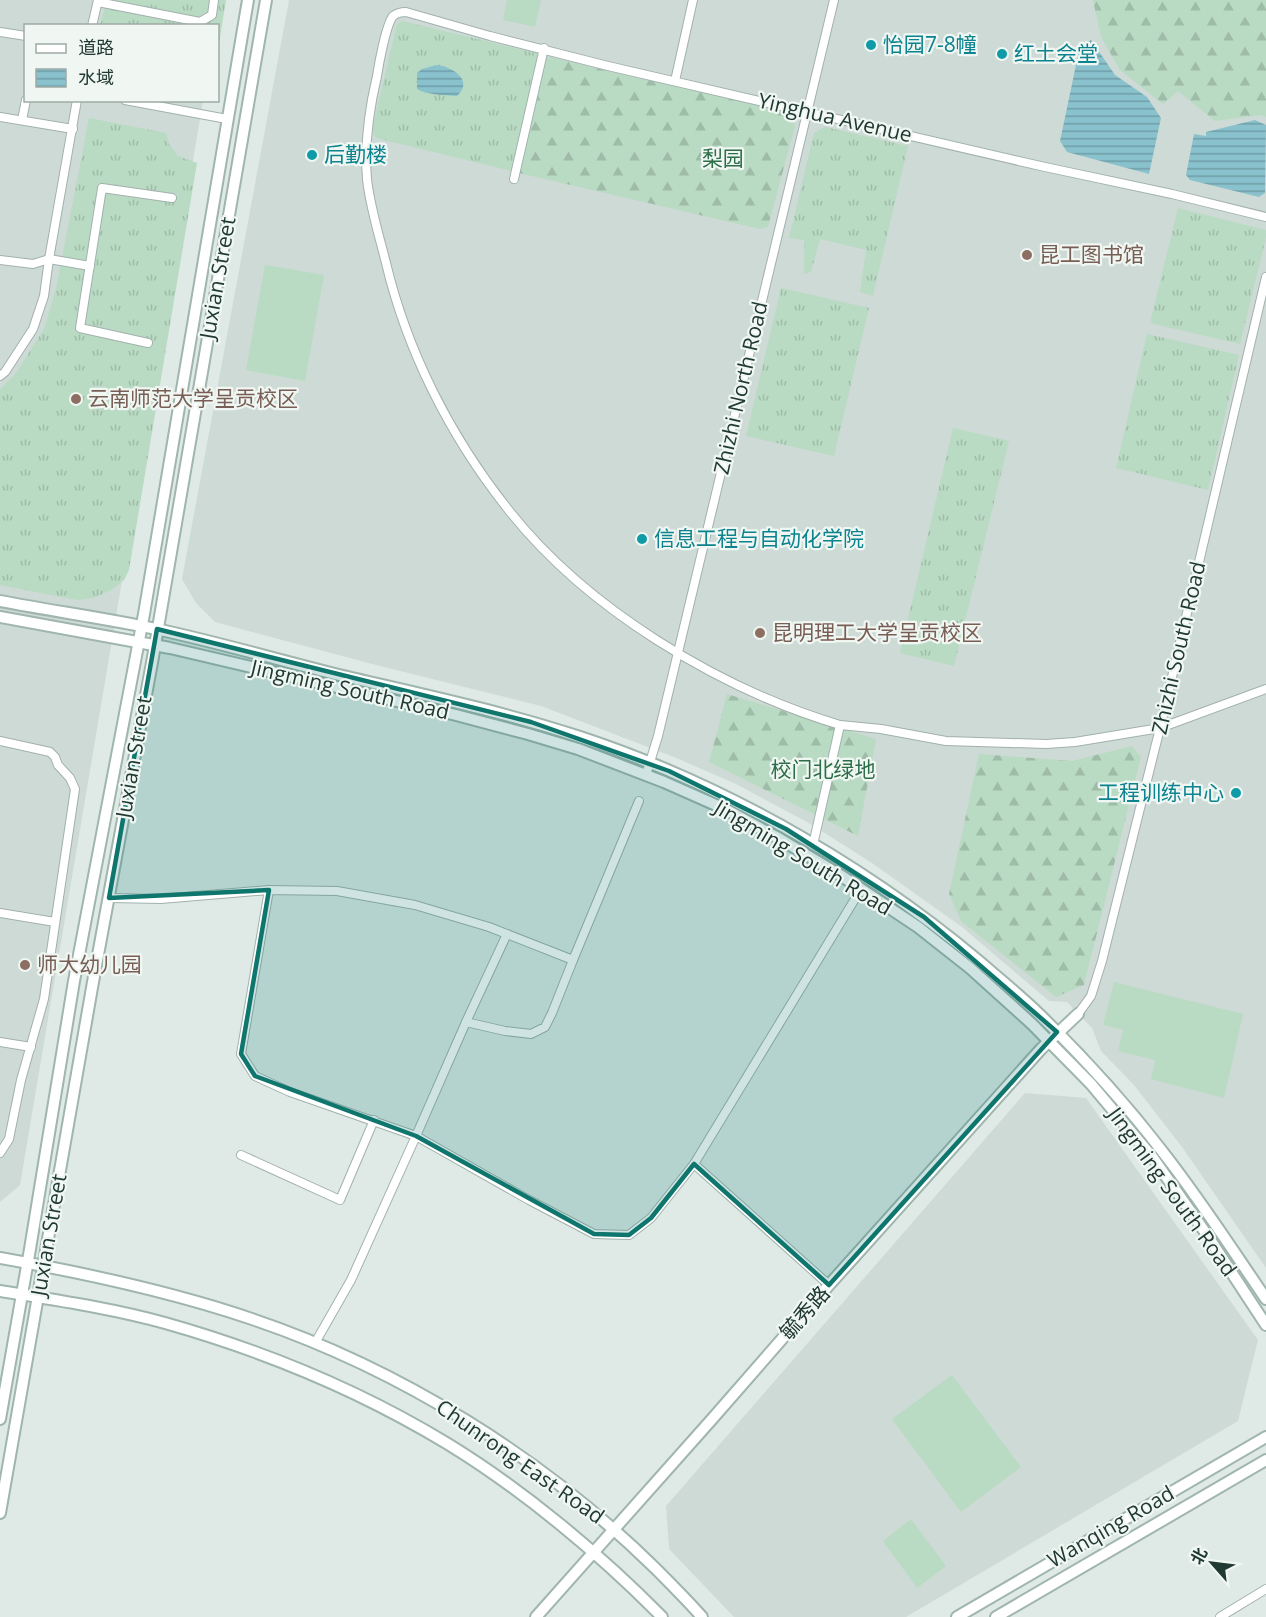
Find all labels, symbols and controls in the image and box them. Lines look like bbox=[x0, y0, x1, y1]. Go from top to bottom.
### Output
legend bbox=[24, 24, 219, 102]
place label: 怡园7-8幢 bbox=[883, 30, 977, 58]
text: 道路 bbox=[78, 35, 114, 59]
marker: 怡园7-8幢 bbox=[864, 38, 878, 52]
place label: 红土会堂 bbox=[1014, 39, 1098, 67]
marker: 红土会堂 bbox=[995, 47, 1009, 61]
text: 水域 bbox=[78, 65, 114, 89]
street label: Yinghua Avenue bbox=[755, 86, 915, 148]
place label: 后勤楼 bbox=[324, 140, 387, 168]
park label: 梨园 bbox=[702, 144, 744, 172]
marker: 后勤楼 bbox=[305, 148, 319, 162]
street label: Juxian Street bbox=[192, 215, 242, 343]
place label: 昆工图书馆 bbox=[1039, 240, 1144, 268]
marker: 昆工图书馆 bbox=[1020, 248, 1034, 262]
street label: Zhizhi North Road bbox=[707, 299, 774, 477]
place label: 云南师范大学呈贡校区 bbox=[88, 384, 298, 412]
marker: 云南师范大学呈贡校区 bbox=[69, 392, 83, 406]
place label: 信息工程与自动化学院 bbox=[654, 524, 864, 552]
marker: 信息工程与自动化学院 bbox=[635, 532, 649, 546]
street label: Zhizhi South Road bbox=[1145, 559, 1212, 737]
place label: 昆明理工大学呈贡校区 bbox=[772, 618, 982, 646]
marker: 昆明理工大学呈贡校区 bbox=[753, 626, 767, 640]
street label: Jingming South Road bbox=[246, 652, 452, 725]
street label: Juxian Street bbox=[108, 694, 158, 822]
park label: 校门北绿地 bbox=[771, 755, 876, 783]
place label: 工程训练中心 bbox=[1098, 778, 1224, 806]
marker: 工程训练中心 bbox=[1229, 786, 1243, 800]
street label: Jingming South Road bbox=[708, 792, 898, 921]
place label: 师大幼儿园 bbox=[37, 950, 142, 978]
marker: 师大幼儿园 bbox=[18, 958, 32, 972]
street label: Jingming South Road bbox=[1101, 1100, 1244, 1282]
street label: Juxian Street bbox=[23, 1172, 73, 1300]
street label: 毓秀路 bbox=[773, 1279, 835, 1345]
street label: Chunrong East Road bbox=[431, 1393, 610, 1530]
street label: Wanqing Road bbox=[1042, 1479, 1179, 1574]
north arrow bbox=[1182, 1533, 1242, 1593]
text: 北 bbox=[1185, 1544, 1212, 1568]

